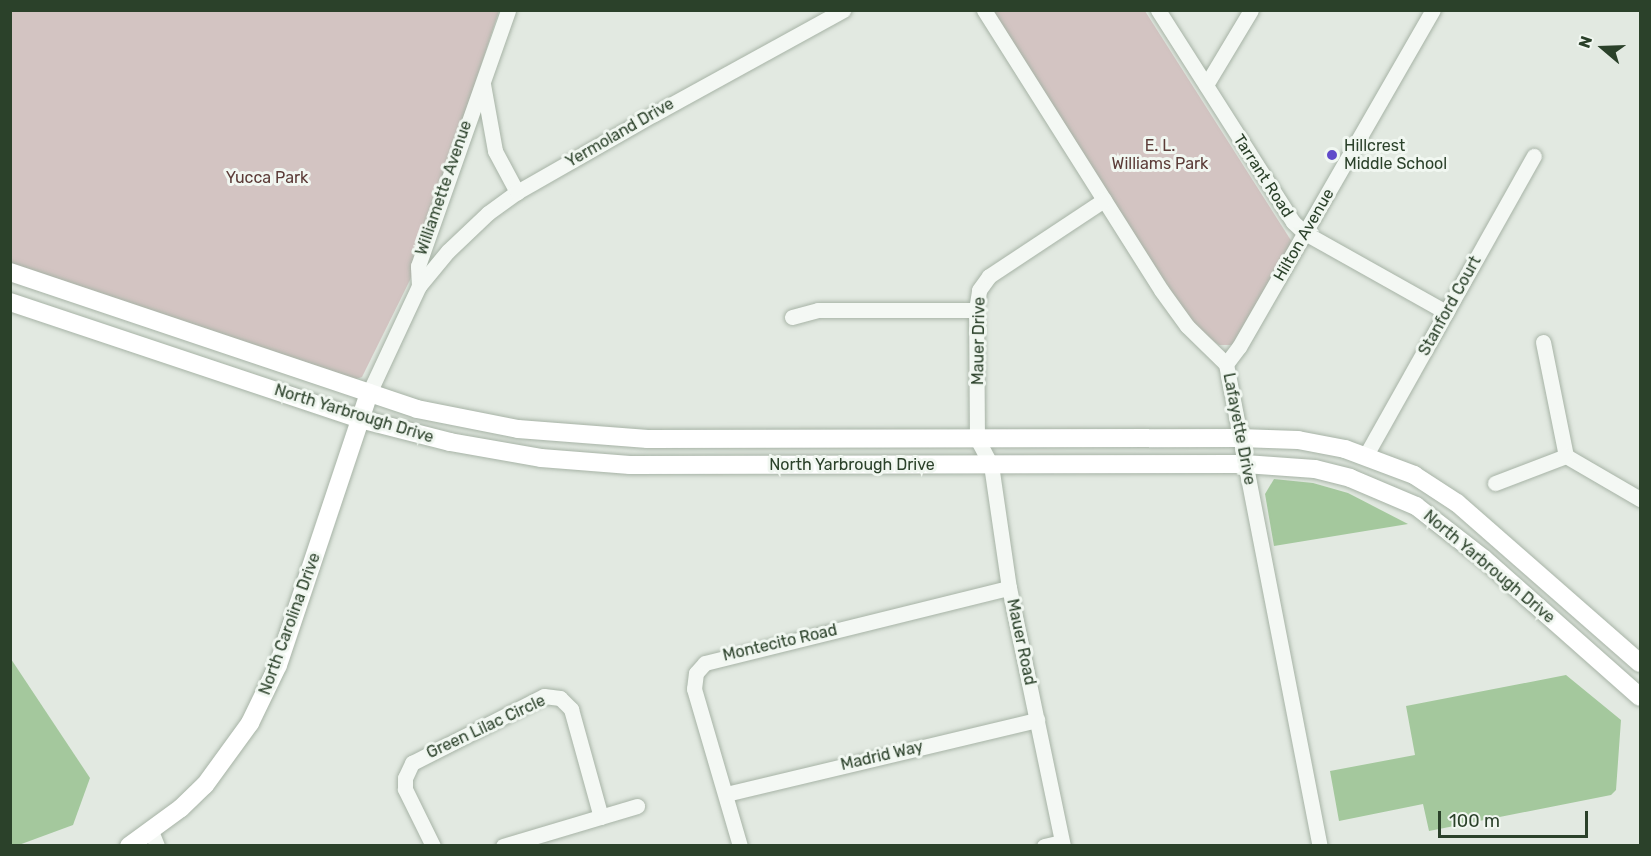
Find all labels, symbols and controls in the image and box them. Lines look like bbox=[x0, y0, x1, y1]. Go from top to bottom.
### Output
north arrow bbox=[1573, 18, 1633, 78]
text: N bbox=[1575, 33, 1596, 51]
street label: Yermoland Drive bbox=[562, 94, 678, 172]
street label: Williamette Avenue bbox=[412, 118, 476, 258]
street label: Tarrant Road bbox=[1229, 131, 1297, 221]
park label: E. L. Williams Park bbox=[1112, 136, 1208, 174]
place label: Hillcrest Middle School bbox=[1344, 136, 1447, 174]
marker: Hillcrest Middle School bbox=[1325, 148, 1339, 162]
park label: Yucca Park bbox=[226, 168, 308, 188]
street label: Hilton Avenue bbox=[1270, 185, 1338, 285]
street label: Stanford Court bbox=[1415, 253, 1485, 359]
street label: Mauer Drive bbox=[969, 297, 989, 385]
street label: Lafayette Drive bbox=[1219, 371, 1259, 487]
street label: North Yarbrough Drive bbox=[272, 381, 436, 447]
street label: North Yarbrough Drive bbox=[769, 455, 935, 475]
street label: North Yarbrough Drive bbox=[1419, 506, 1559, 628]
street label: North Carolina Drive bbox=[255, 550, 325, 698]
street label: Mauer Road bbox=[1002, 597, 1040, 687]
street label: Montecito Road bbox=[721, 621, 839, 665]
street label: Green Lilac Circle bbox=[424, 691, 548, 763]
street label: Madrid Way bbox=[839, 737, 925, 775]
scale bar bbox=[1441, 799, 1591, 837]
text: 100 m bbox=[1449, 810, 1500, 832]

